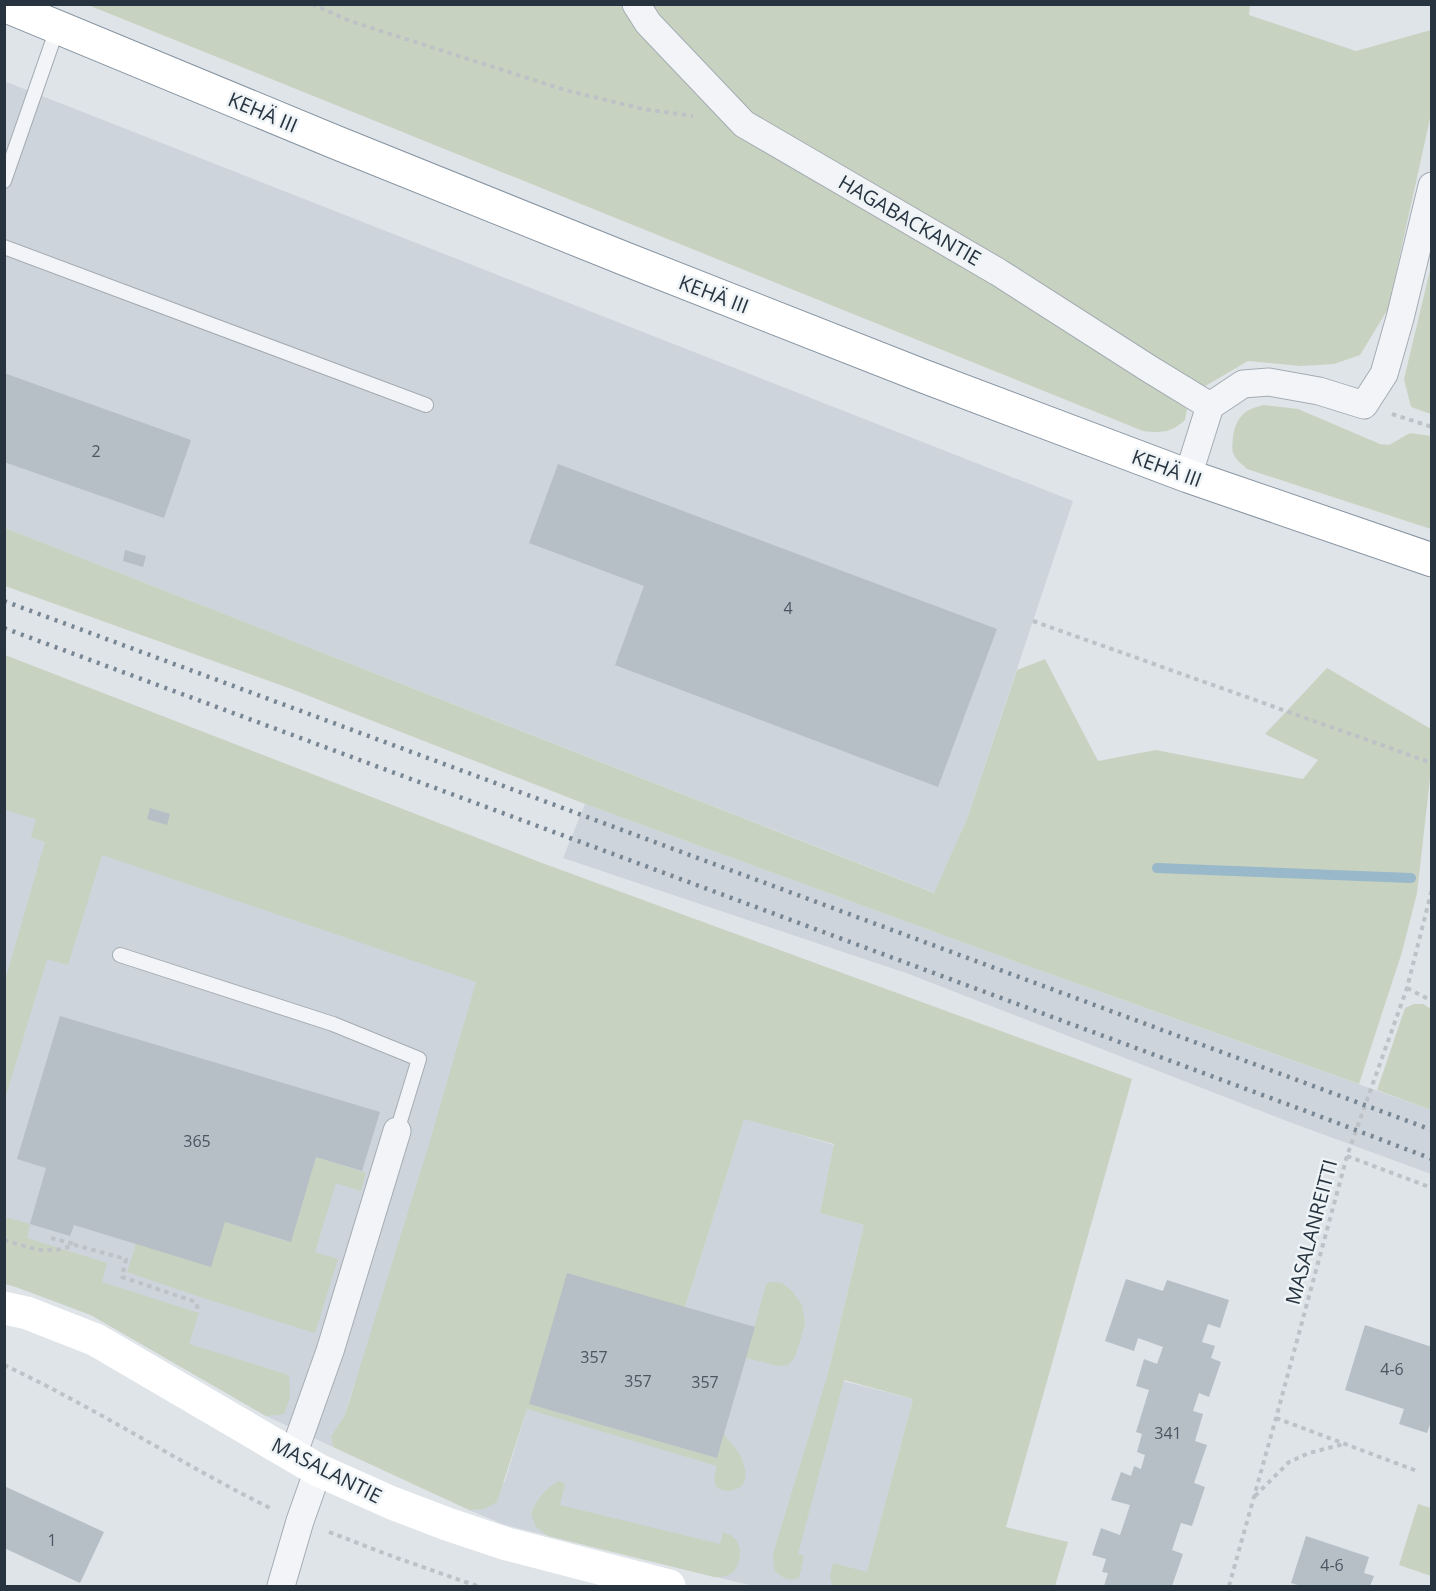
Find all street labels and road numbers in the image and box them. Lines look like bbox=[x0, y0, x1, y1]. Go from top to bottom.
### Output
street label: KEHÄ III bbox=[224, 85, 302, 139]
street label: HAGABACKANTIE bbox=[834, 168, 986, 272]
street label: KEHÄ III bbox=[675, 268, 753, 320]
street label: KEHÄ III bbox=[1128, 443, 1206, 493]
street label: MASALANREITTI bbox=[1279, 1157, 1343, 1307]
street label: MASALANTIE bbox=[267, 1431, 387, 1509]

